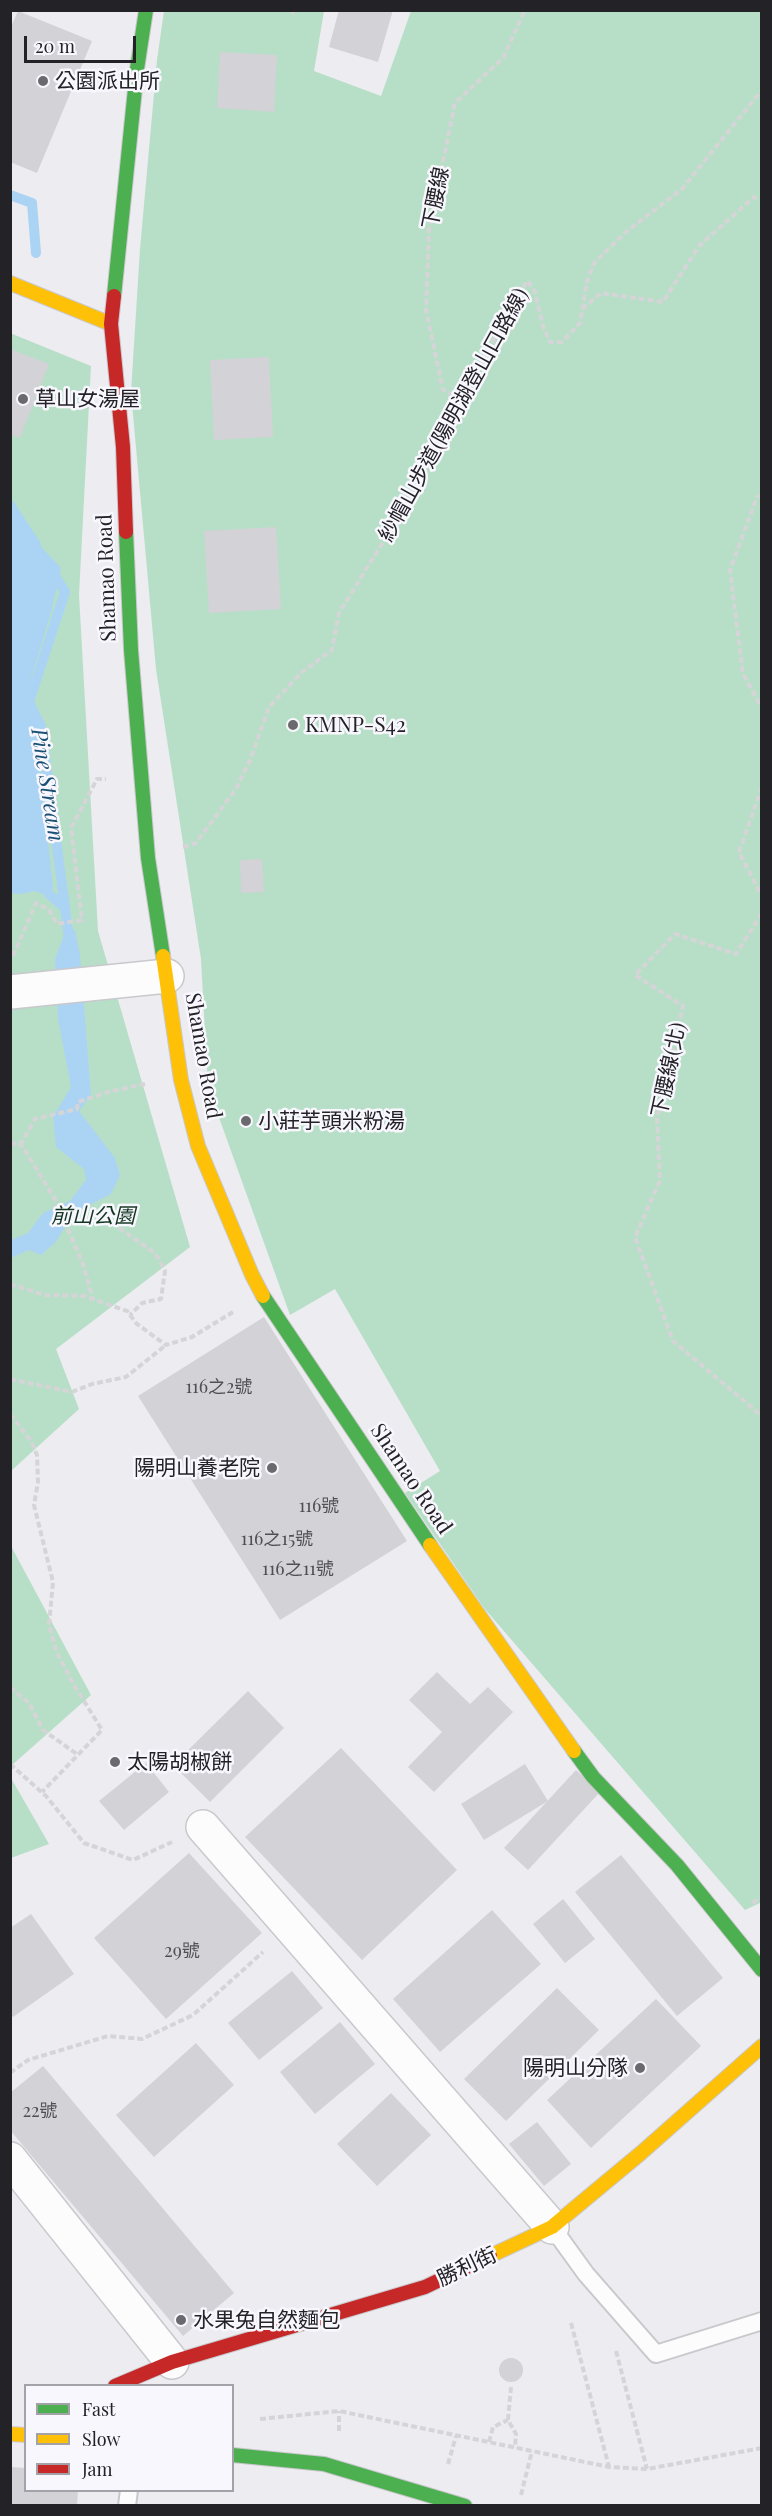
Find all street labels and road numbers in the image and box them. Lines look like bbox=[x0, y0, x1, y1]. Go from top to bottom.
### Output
street label: 下腰線 bbox=[418, 165, 454, 231]
street label: 紗帽山步道(陽明湖登山口路線) bbox=[374, 284, 534, 546]
street label: Shamao Road bbox=[92, 514, 122, 642]
street label: Shamao Road bbox=[179, 991, 227, 1121]
street label: 下腰線(北) bbox=[647, 1020, 691, 1120]
street label: Shamao Road bbox=[365, 1419, 457, 1539]
street label: 勝利街 bbox=[433, 2242, 501, 2292]

